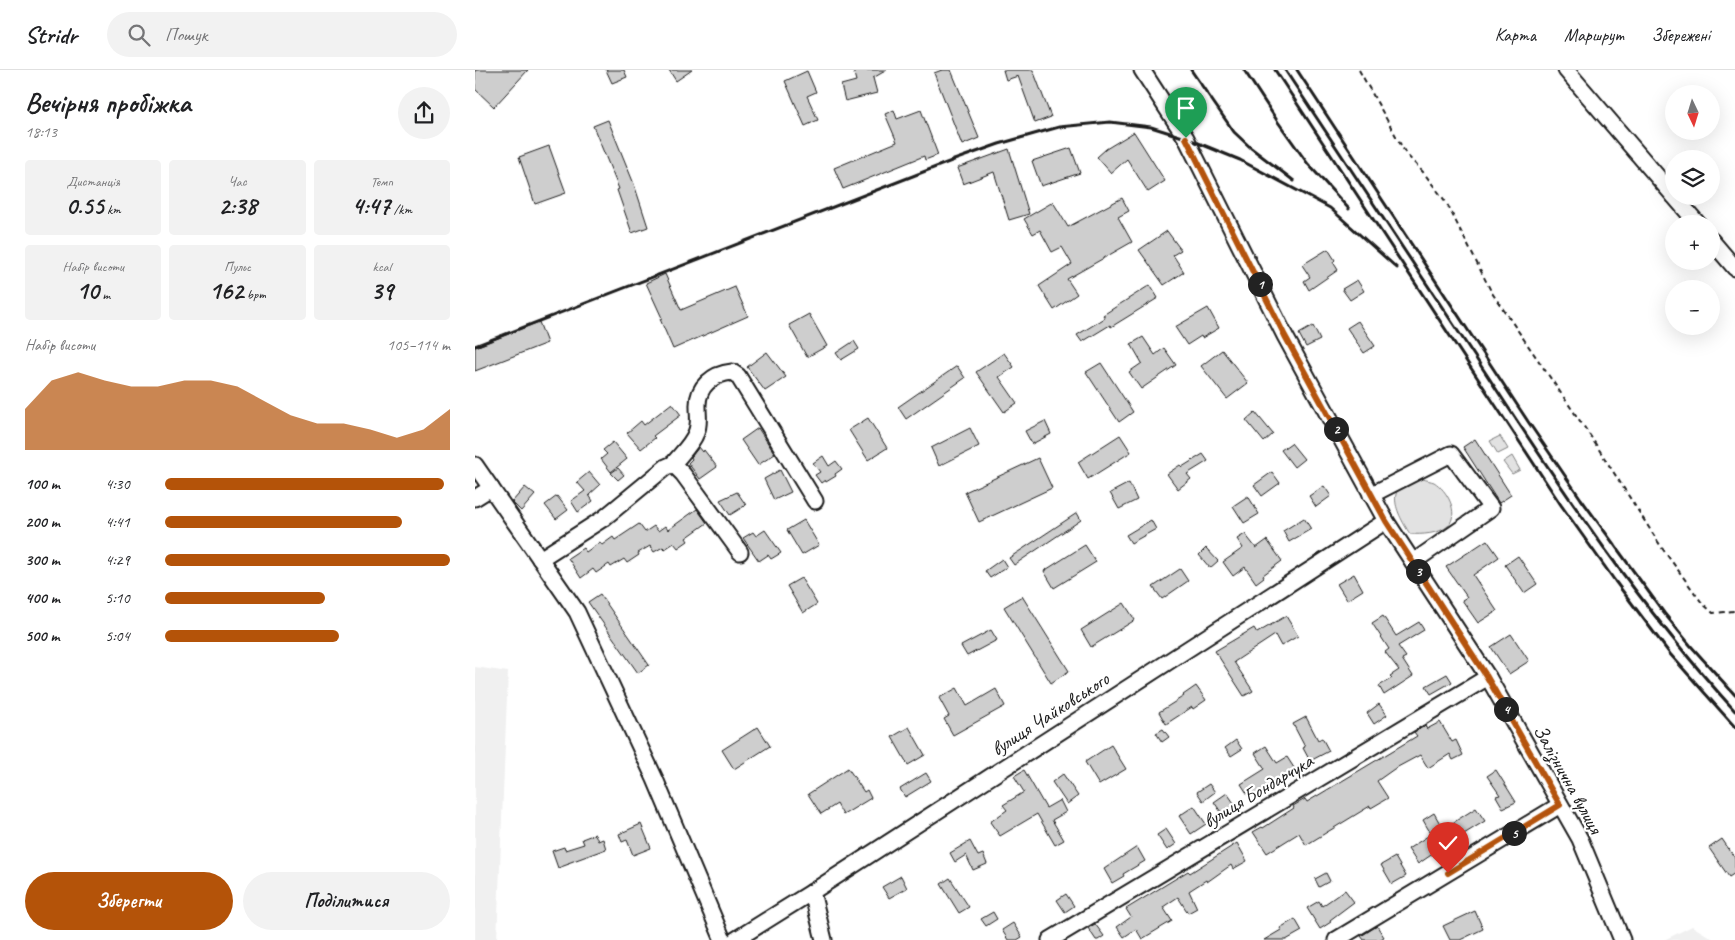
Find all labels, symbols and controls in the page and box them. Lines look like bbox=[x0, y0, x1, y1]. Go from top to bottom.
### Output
search box bbox=[107, 12, 457, 57]
text: Stridr bbox=[25, 20, 77, 50]
icon: search bbox=[125, 21, 153, 49]
text: Пошук bbox=[165, 23, 207, 47]
text: Карта bbox=[1495, 24, 1536, 46]
text: Маршрут bbox=[1564, 24, 1623, 46]
text: Збережені bbox=[1651, 24, 1710, 46]
text: Вечірня пробіжка bbox=[25, 85, 191, 120]
north arrow bbox=[1665, 85, 1720, 140]
map controls bbox=[1665, 85, 1720, 335]
button: share bbox=[398, 87, 450, 139]
pin bbox=[1165, 87, 1207, 138]
icon: arrive bbox=[1172, 94, 1200, 122]
text: 18:13 bbox=[25, 122, 57, 142]
button: layers bbox=[1665, 150, 1720, 205]
text: Дистанція bbox=[66, 173, 120, 190]
text: Час bbox=[228, 173, 247, 190]
text: Темп bbox=[371, 173, 393, 190]
text: 0.55 bbox=[66, 190, 104, 222]
text: 2:38 bbox=[218, 190, 257, 222]
text: 4:47 bbox=[352, 190, 390, 222]
text: km bbox=[104, 201, 121, 218]
text: /km bbox=[390, 201, 412, 218]
button: + bbox=[1665, 215, 1720, 270]
text: Набір висоти bbox=[63, 258, 124, 275]
text: Пульс bbox=[224, 258, 251, 275]
text: kcal bbox=[373, 258, 391, 275]
pin: 1 bbox=[1247, 272, 1273, 296]
text: 10 bbox=[76, 275, 99, 307]
text: 162 bbox=[209, 275, 243, 307]
text: 39 bbox=[371, 275, 393, 307]
text: 1 bbox=[1257, 276, 1264, 293]
button: − bbox=[1665, 280, 1720, 335]
text: m bbox=[99, 286, 110, 303]
text: bpm bbox=[243, 286, 266, 303]
text: Набір висоти bbox=[25, 335, 95, 355]
text: 105–114 m bbox=[387, 335, 450, 355]
pin: 2 bbox=[1323, 416, 1349, 442]
text: 2 bbox=[1333, 421, 1340, 438]
text: 100 m bbox=[25, 474, 60, 494]
text: 4:30 bbox=[105, 474, 130, 494]
text: 200 m bbox=[25, 512, 60, 532]
text: 4:41 bbox=[105, 512, 130, 532]
text: 300 m bbox=[25, 550, 60, 570]
text: 4:29 bbox=[105, 550, 130, 570]
pin: 3 bbox=[1405, 558, 1431, 584]
text: 3 bbox=[1415, 563, 1422, 580]
text: 400 m bbox=[25, 588, 60, 608]
text: 5:10 bbox=[105, 588, 130, 608]
text: 500 m bbox=[25, 626, 59, 646]
text: 5:04 bbox=[105, 626, 130, 646]
street label: вулиця Чайковського bbox=[986, 666, 1114, 761]
pin: 4 bbox=[1493, 696, 1519, 722]
text: 4 bbox=[1503, 701, 1510, 718]
street label: Залізнична вулиця bbox=[1527, 720, 1609, 840]
street label: вулиця Бондарчука bbox=[1198, 748, 1319, 834]
pin: 5 bbox=[1501, 820, 1527, 846]
pin bbox=[1427, 822, 1469, 873]
text: 5 bbox=[1511, 825, 1518, 842]
icon: check bbox=[1434, 829, 1462, 857]
button: Зберегти bbox=[25, 872, 233, 930]
button: Поділитися bbox=[243, 872, 450, 930]

